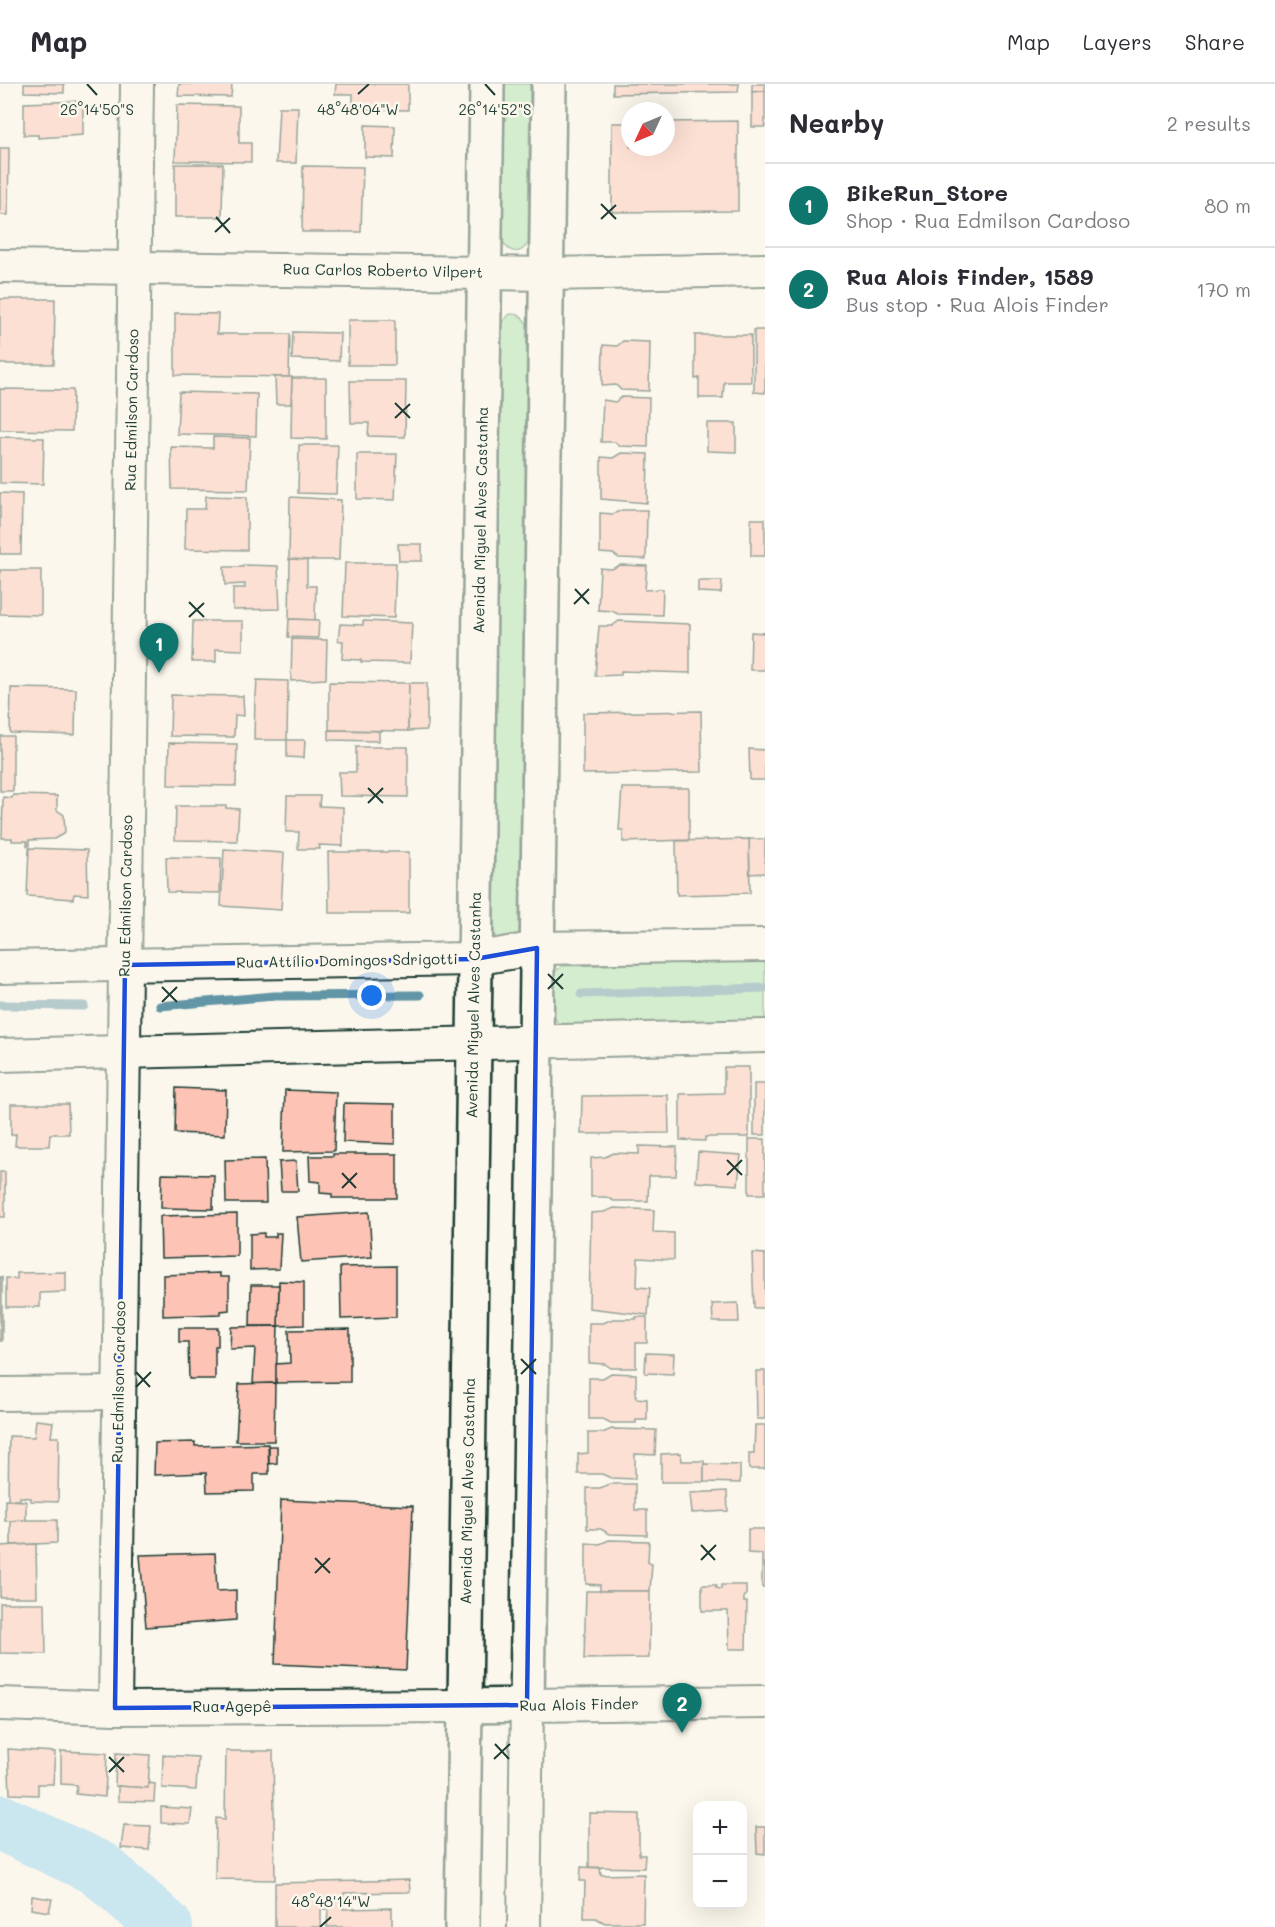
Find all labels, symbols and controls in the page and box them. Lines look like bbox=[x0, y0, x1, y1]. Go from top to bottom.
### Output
text: Map bbox=[30, 23, 87, 59]
text: Map bbox=[1007, 28, 1050, 55]
text: Layers bbox=[1083, 28, 1152, 55]
text: Share bbox=[1185, 28, 1245, 55]
text: 26°14'50"S bbox=[60, 99, 134, 119]
text: 48°48'04"W bbox=[317, 99, 399, 119]
text: 26°14'52"S bbox=[459, 99, 531, 119]
north arrow bbox=[621, 102, 675, 156]
text: Nearby bbox=[789, 106, 884, 140]
text: 2 results bbox=[1167, 110, 1251, 136]
text: BikeRun_Store bbox=[846, 178, 1008, 207]
text: 1 bbox=[804, 192, 813, 218]
text: 80 m bbox=[1204, 192, 1251, 218]
text: Shop · Rua Edmilson Cardoso bbox=[846, 207, 1130, 233]
street label: Rua Carlos Roberto Vilpert bbox=[283, 258, 483, 282]
text: Rua Alois Finder, 1589 bbox=[846, 262, 1093, 291]
text: 2 bbox=[803, 276, 814, 302]
text: 170 m bbox=[1196, 276, 1251, 302]
text: Bus stop · Rua Alois Finder bbox=[846, 291, 1109, 317]
street label: Rua Edmilson Cardoso bbox=[120, 329, 142, 491]
street label: Avenida Miguel Alves Castanha bbox=[468, 406, 492, 634]
pin: 1 bbox=[140, 624, 178, 673]
street label: Rua Edmilson Cardoso bbox=[114, 815, 136, 977]
street label: Avenida Miguel Alves Castanha bbox=[461, 891, 485, 1119]
street label: Rua Attílio Domingos Sdrigotti bbox=[236, 948, 458, 972]
your location bbox=[357, 981, 386, 1010]
street label: Rua Edmilson Cardoso bbox=[107, 1301, 129, 1463]
street label: Avenida Miguel Alves Castanha bbox=[455, 1377, 479, 1605]
pin: 2 bbox=[662, 1684, 702, 1733]
street label: Rua Alois Finder bbox=[519, 1693, 639, 1715]
street label: Rua Agepê bbox=[193, 1696, 271, 1716]
map controls bbox=[693, 1801, 747, 1909]
button: + bbox=[693, 1801, 747, 1855]
button: − bbox=[693, 1855, 747, 1909]
text: 48°48'14"W bbox=[292, 1891, 370, 1911]

